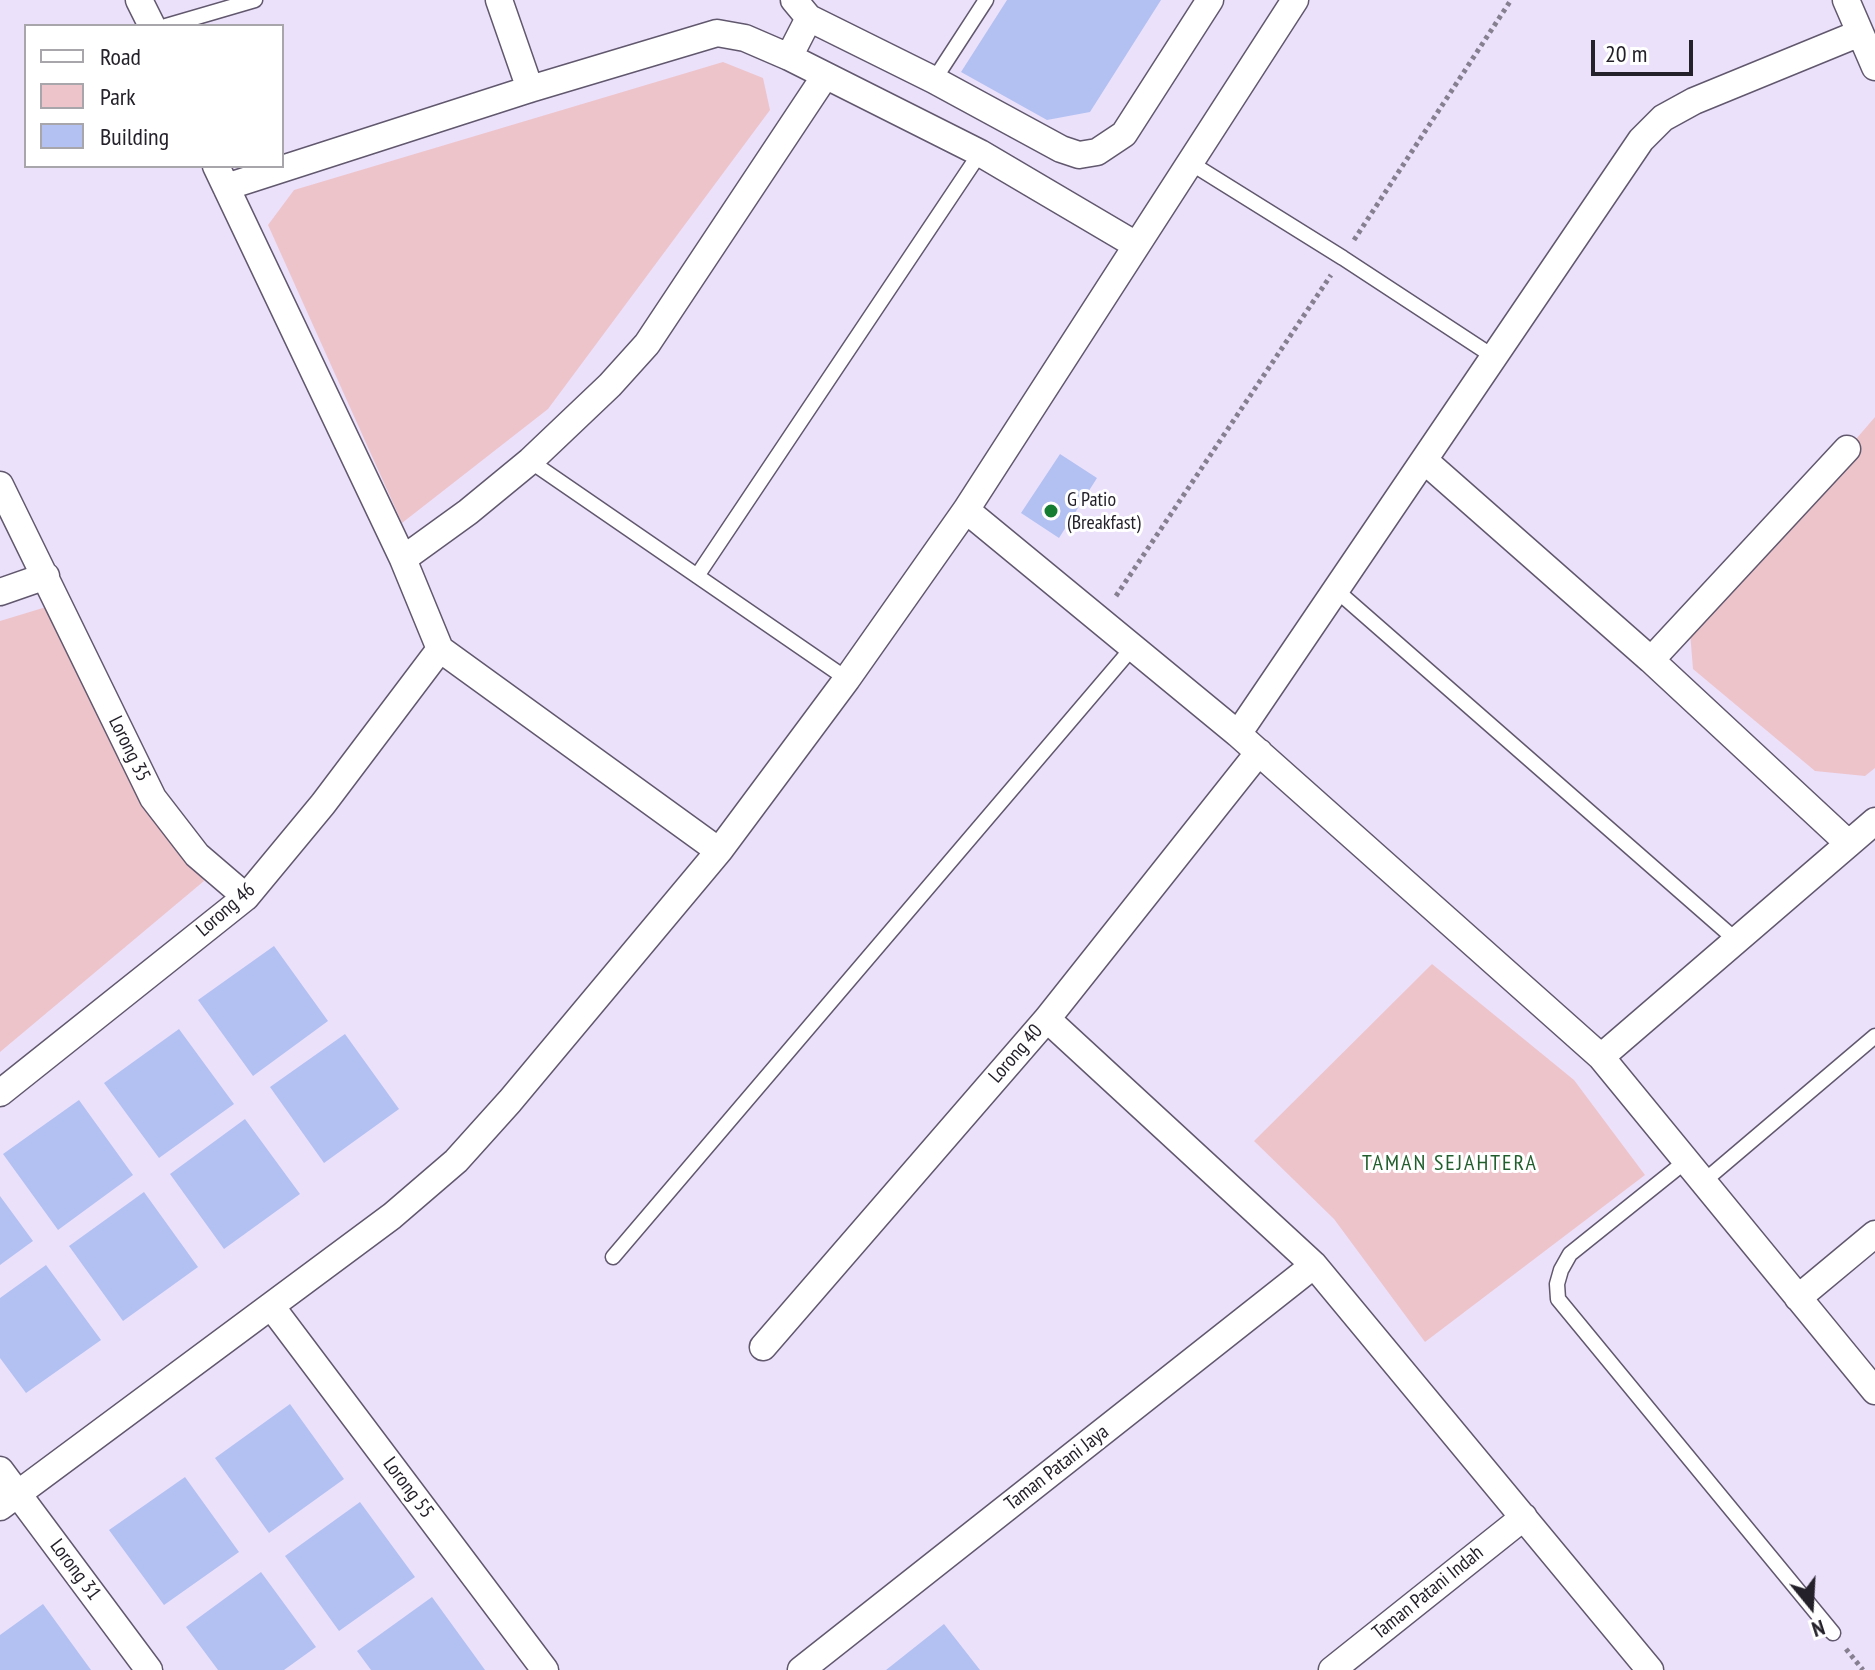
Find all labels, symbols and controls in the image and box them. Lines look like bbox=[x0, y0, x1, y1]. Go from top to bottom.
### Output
legend bbox=[24, 24, 284, 168]
scale bar bbox=[1595, 24, 1697, 74]
text: 20 m bbox=[1605, 38, 1647, 69]
text: Road bbox=[100, 41, 141, 72]
text: Park bbox=[100, 81, 136, 112]
text: Building bbox=[100, 121, 169, 152]
place label: G Patio (Breakfast) bbox=[1067, 488, 1141, 535]
marker: G Patio (Breakfast) bbox=[1042, 502, 1060, 520]
street label: Lorong 35 bbox=[103, 712, 155, 786]
street label: Lorong 46 bbox=[192, 878, 260, 942]
street label: Lorong 40 bbox=[984, 1020, 1048, 1088]
district label: TAMAN SEJAHTERA bbox=[1362, 1151, 1538, 1177]
street label: Taman Patani Jaya bbox=[1000, 1420, 1114, 1516]
street label: Lorong 55 bbox=[377, 1453, 439, 1523]
street label: Lorong 31 bbox=[44, 1535, 106, 1605]
street label: Taman Patani Indah bbox=[1368, 1541, 1488, 1645]
north arrow bbox=[1771, 1566, 1851, 1646]
text: N bbox=[1808, 1614, 1828, 1644]

